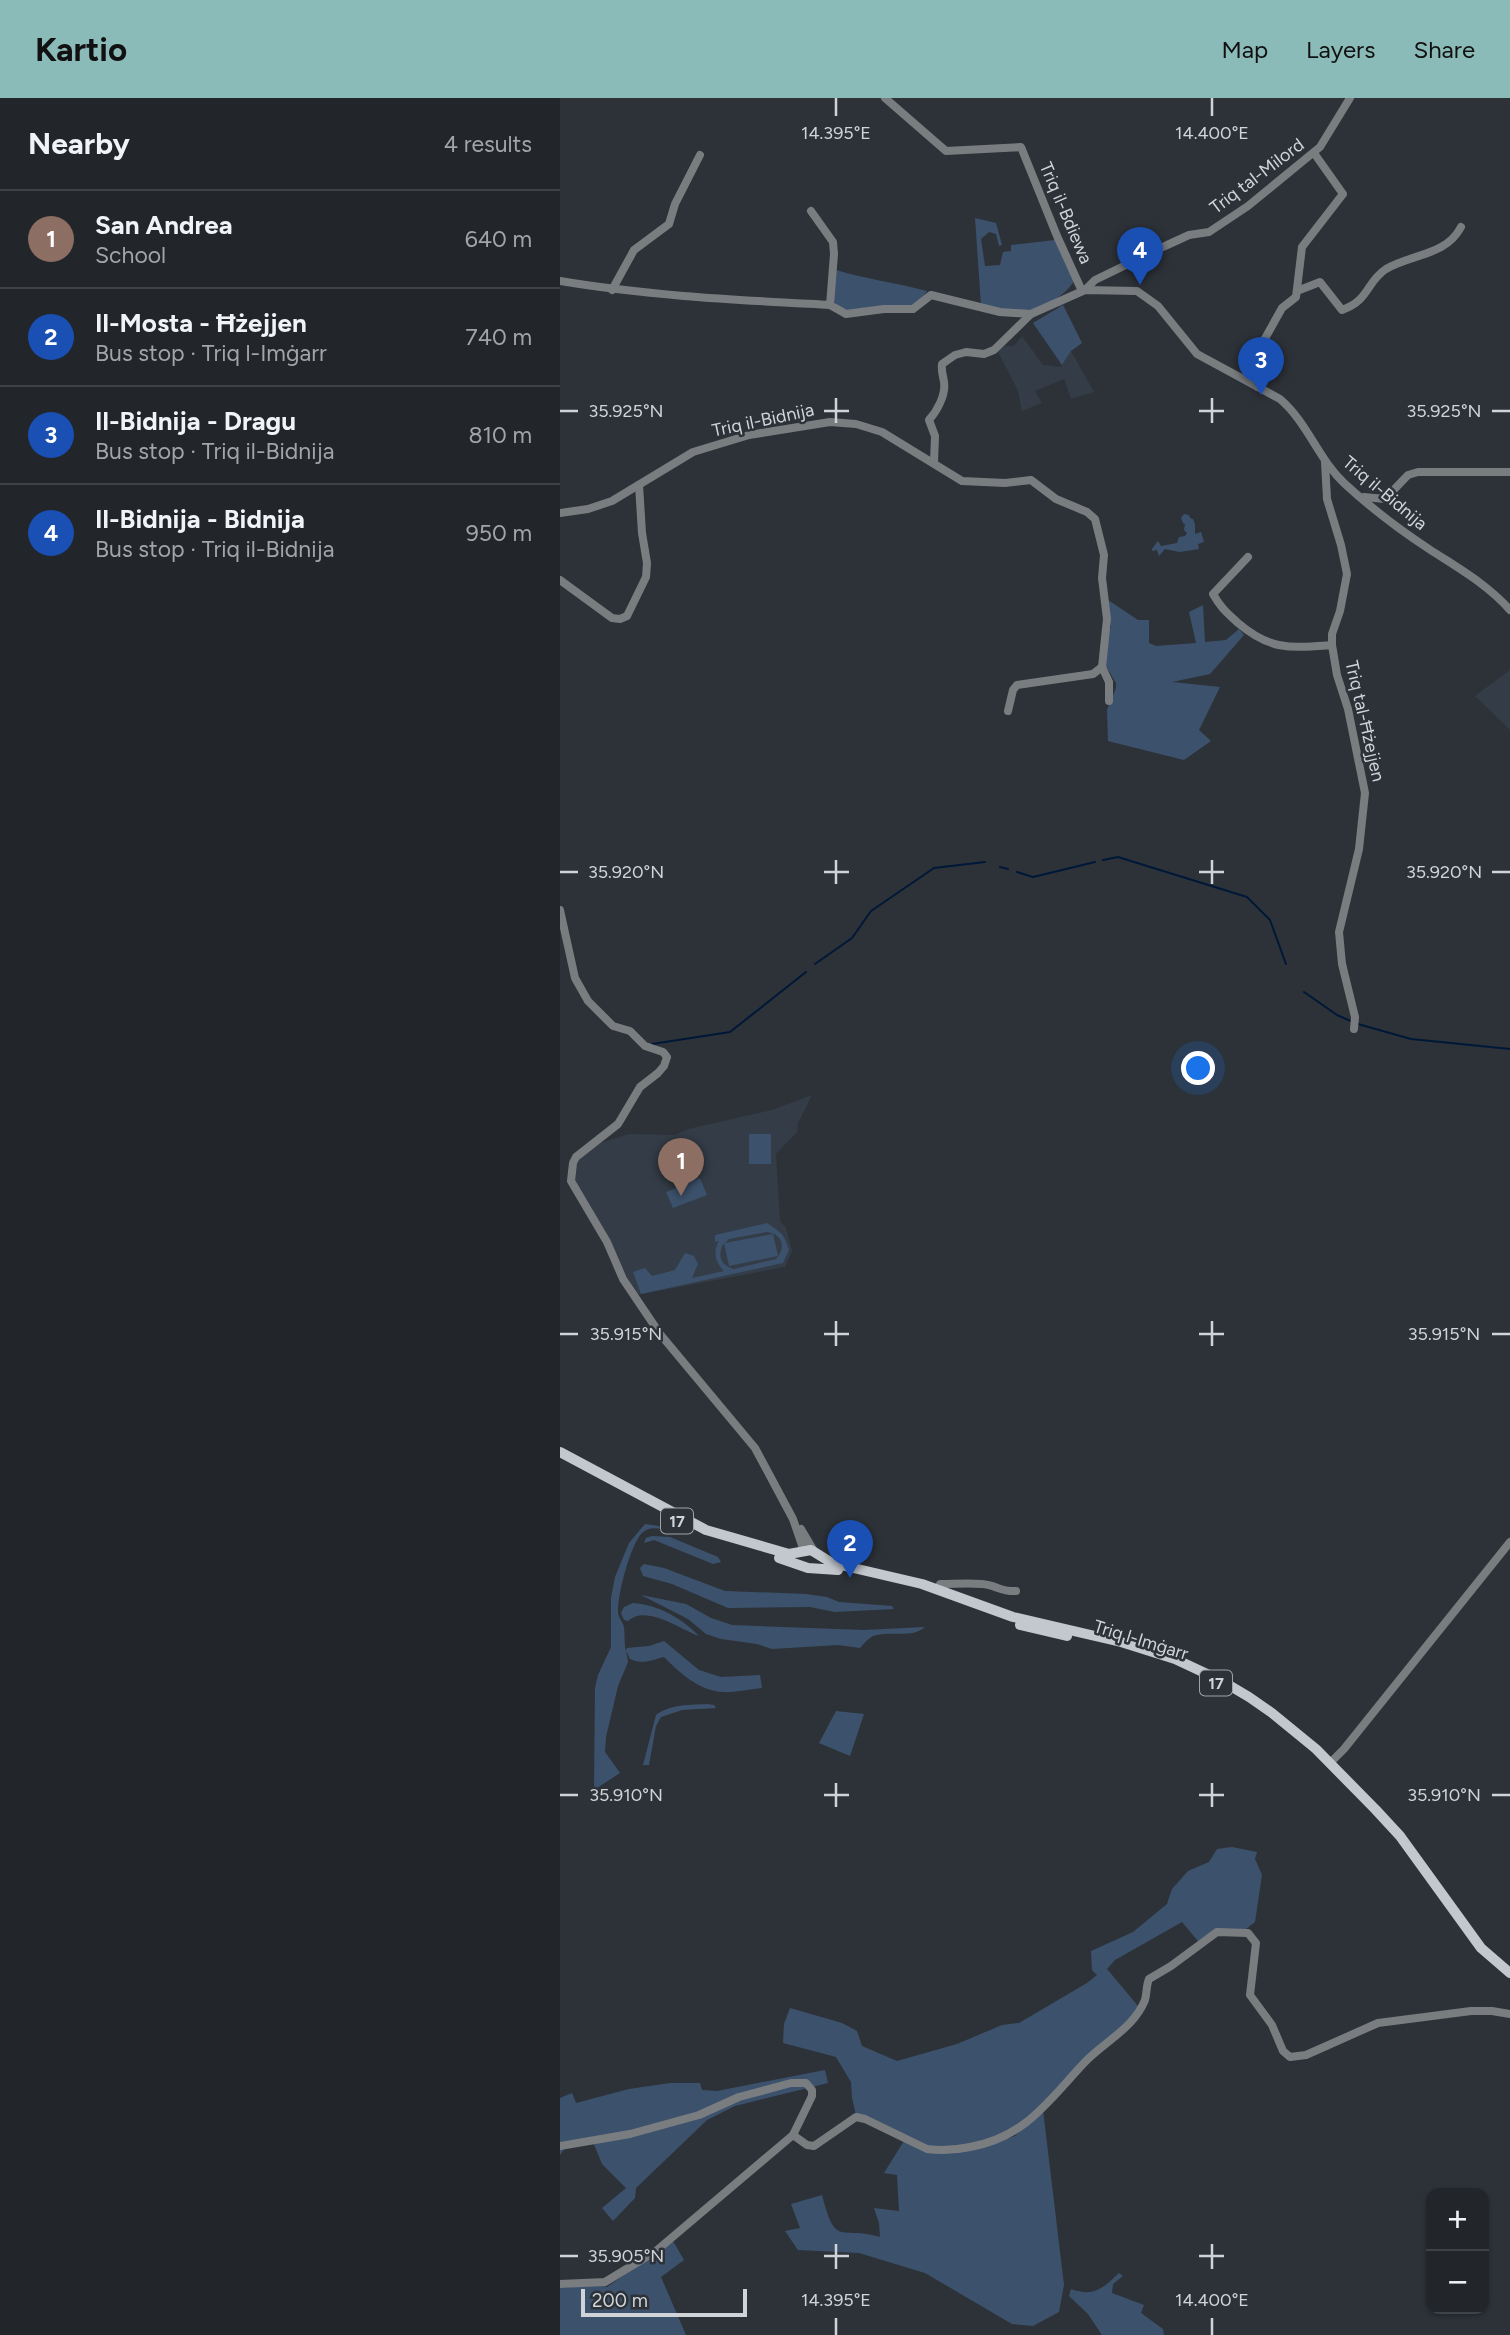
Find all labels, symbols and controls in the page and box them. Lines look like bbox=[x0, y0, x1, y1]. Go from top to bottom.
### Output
text: Kartio bbox=[35, 30, 127, 69]
text: Map bbox=[1221, 35, 1268, 64]
text: Layers bbox=[1306, 35, 1375, 64]
text: Share bbox=[1413, 35, 1475, 64]
text: 14.395°E bbox=[801, 122, 871, 144]
text: 14.400°E bbox=[1175, 122, 1249, 144]
text: Nearby bbox=[28, 125, 130, 162]
text: 4 results bbox=[444, 130, 532, 158]
street label: Triq tal-Milord bbox=[1206, 133, 1308, 219]
street label: Triq il-Bdiewa bbox=[1035, 159, 1097, 267]
text: San Andrea bbox=[95, 209, 233, 241]
text: 1 bbox=[46, 225, 56, 253]
text: 640 m bbox=[465, 225, 532, 253]
pin: 4 bbox=[1117, 227, 1163, 285]
text: School bbox=[95, 241, 166, 269]
text: Il-Mosta - Ħżejjen bbox=[95, 307, 307, 339]
text: 2 bbox=[44, 323, 58, 351]
text: 740 m bbox=[465, 323, 532, 351]
pin: 3 bbox=[1238, 337, 1284, 395]
text: Bus stop · Triq l-Imġarr bbox=[95, 339, 327, 367]
street label: Triq il-Bidnija bbox=[710, 398, 816, 442]
text: 35.925°N bbox=[588, 400, 664, 422]
text: 35.925°N bbox=[1406, 400, 1482, 422]
text: Il-Bidnija - Dragu bbox=[95, 405, 296, 437]
text: 3 bbox=[45, 421, 57, 449]
text: 810 m bbox=[468, 421, 532, 449]
text: Bus stop · Triq il-Bidnija bbox=[95, 437, 334, 465]
street label: Triq il-Bidnija bbox=[1338, 451, 1432, 535]
text: Il-Bidnija - Bidnija bbox=[95, 503, 305, 535]
text: 4 bbox=[44, 519, 58, 547]
text: 950 m bbox=[466, 519, 532, 547]
text: Bus stop · Triq il-Bidnija bbox=[95, 535, 334, 563]
street label: Triq tal-Ħżejjen bbox=[1340, 658, 1390, 784]
text: 35.920°N bbox=[588, 861, 664, 883]
text: 35.920°N bbox=[1406, 861, 1482, 883]
your location bbox=[1181, 1051, 1215, 1085]
pin: 1 bbox=[658, 1138, 704, 1196]
text: 35.915°N bbox=[590, 1323, 662, 1345]
text: 35.915°N bbox=[1408, 1323, 1480, 1345]
road number: 17 bbox=[661, 1508, 693, 1534]
pin: 2 bbox=[827, 1520, 873, 1578]
street label: Triq l-Imġarr bbox=[1091, 1615, 1191, 1665]
road number: 17 bbox=[1200, 1670, 1232, 1695]
text: 35.910°N bbox=[589, 1784, 663, 1806]
text: 35.910°N bbox=[1407, 1784, 1481, 1806]
map controls bbox=[1426, 2188, 1489, 2314]
button: + bbox=[1426, 2188, 1489, 2251]
text: 35.905°N bbox=[588, 2245, 664, 2267]
button: − bbox=[1426, 2251, 1489, 2314]
scale bar bbox=[581, 2286, 747, 2318]
text: 200 m bbox=[592, 2289, 648, 2312]
text: 14.395°E bbox=[801, 2289, 871, 2311]
text: 14.400°E bbox=[1175, 2289, 1249, 2311]

